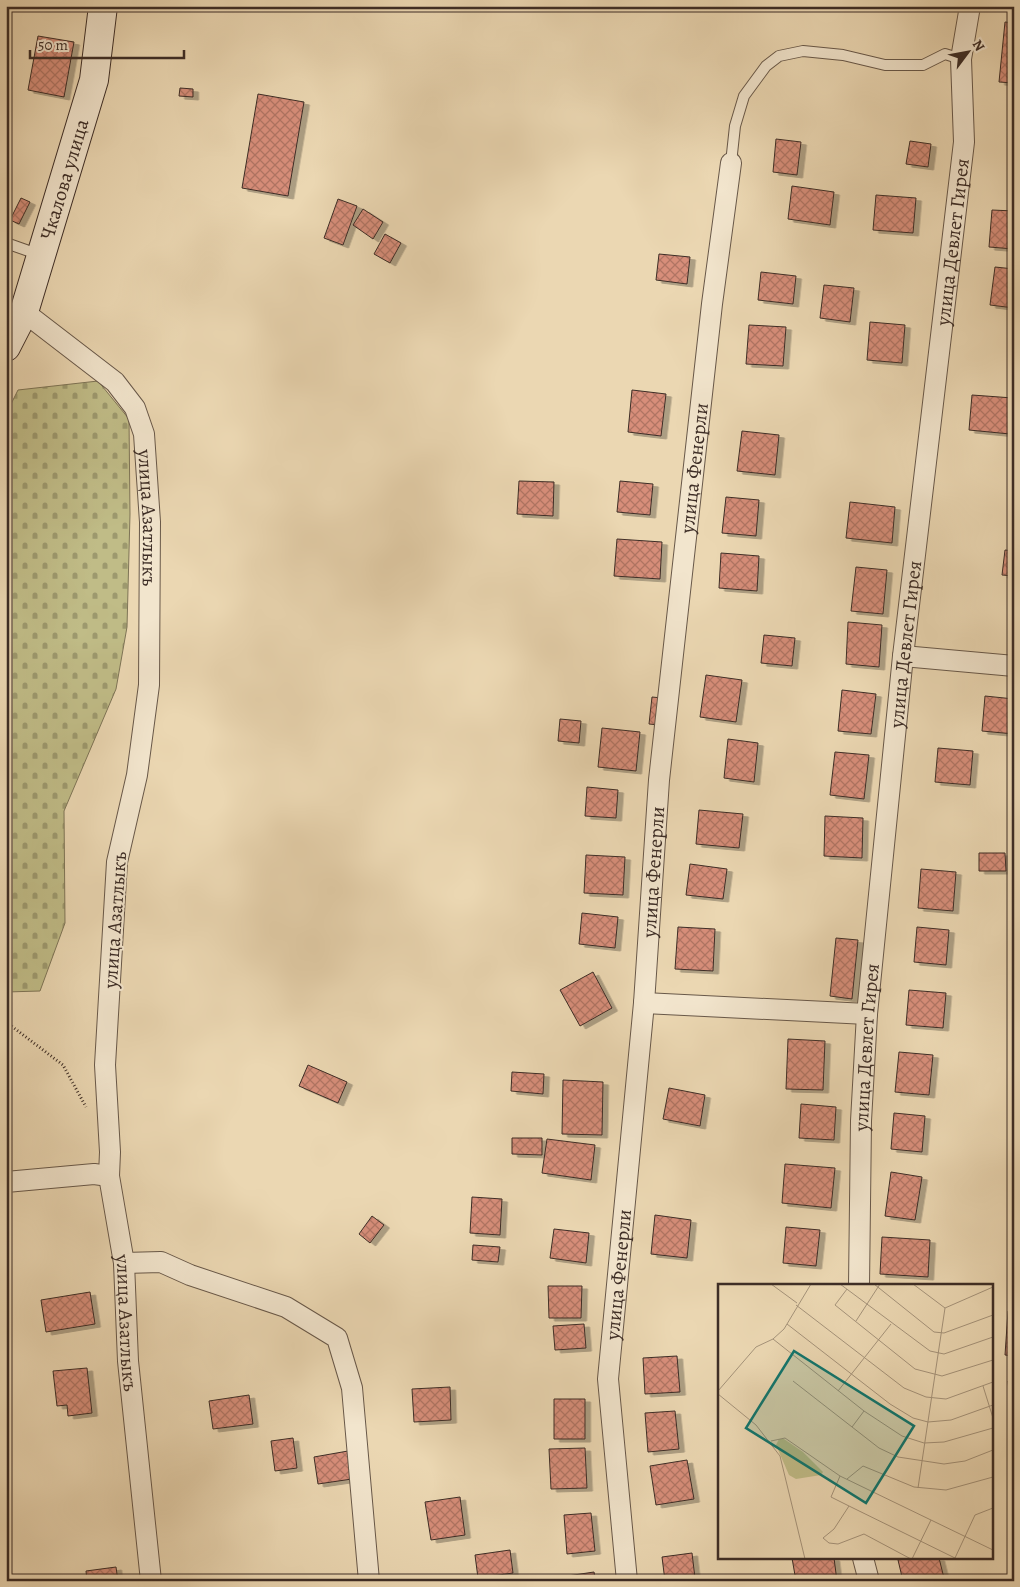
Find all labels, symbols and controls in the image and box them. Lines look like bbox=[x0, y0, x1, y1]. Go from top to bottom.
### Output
scale bar bbox=[30, 28, 184, 60]
north arrow bbox=[942, 28, 992, 78]
text: 50 m bbox=[38, 35, 68, 55]
text: N bbox=[968, 36, 989, 55]
street label: Чкалова улица bbox=[33, 115, 95, 243]
street label: улица Девлет Гирея bbox=[929, 157, 975, 328]
street label: улица Фенерли bbox=[673, 401, 714, 536]
street label: улица Азатлыкъ bbox=[132, 447, 164, 586]
street label: улица Девлет Гирея bbox=[882, 559, 928, 730]
street label: улица Фенерли bbox=[635, 806, 671, 939]
street label: улица Азатлыкъ bbox=[97, 851, 133, 990]
street label: улица Девлет Гирея bbox=[847, 962, 886, 1132]
street label: улица Фенерли bbox=[598, 1208, 638, 1342]
street label: улица Азатлыкъ bbox=[109, 1251, 145, 1393]
inset map bbox=[718, 1284, 992, 1560]

